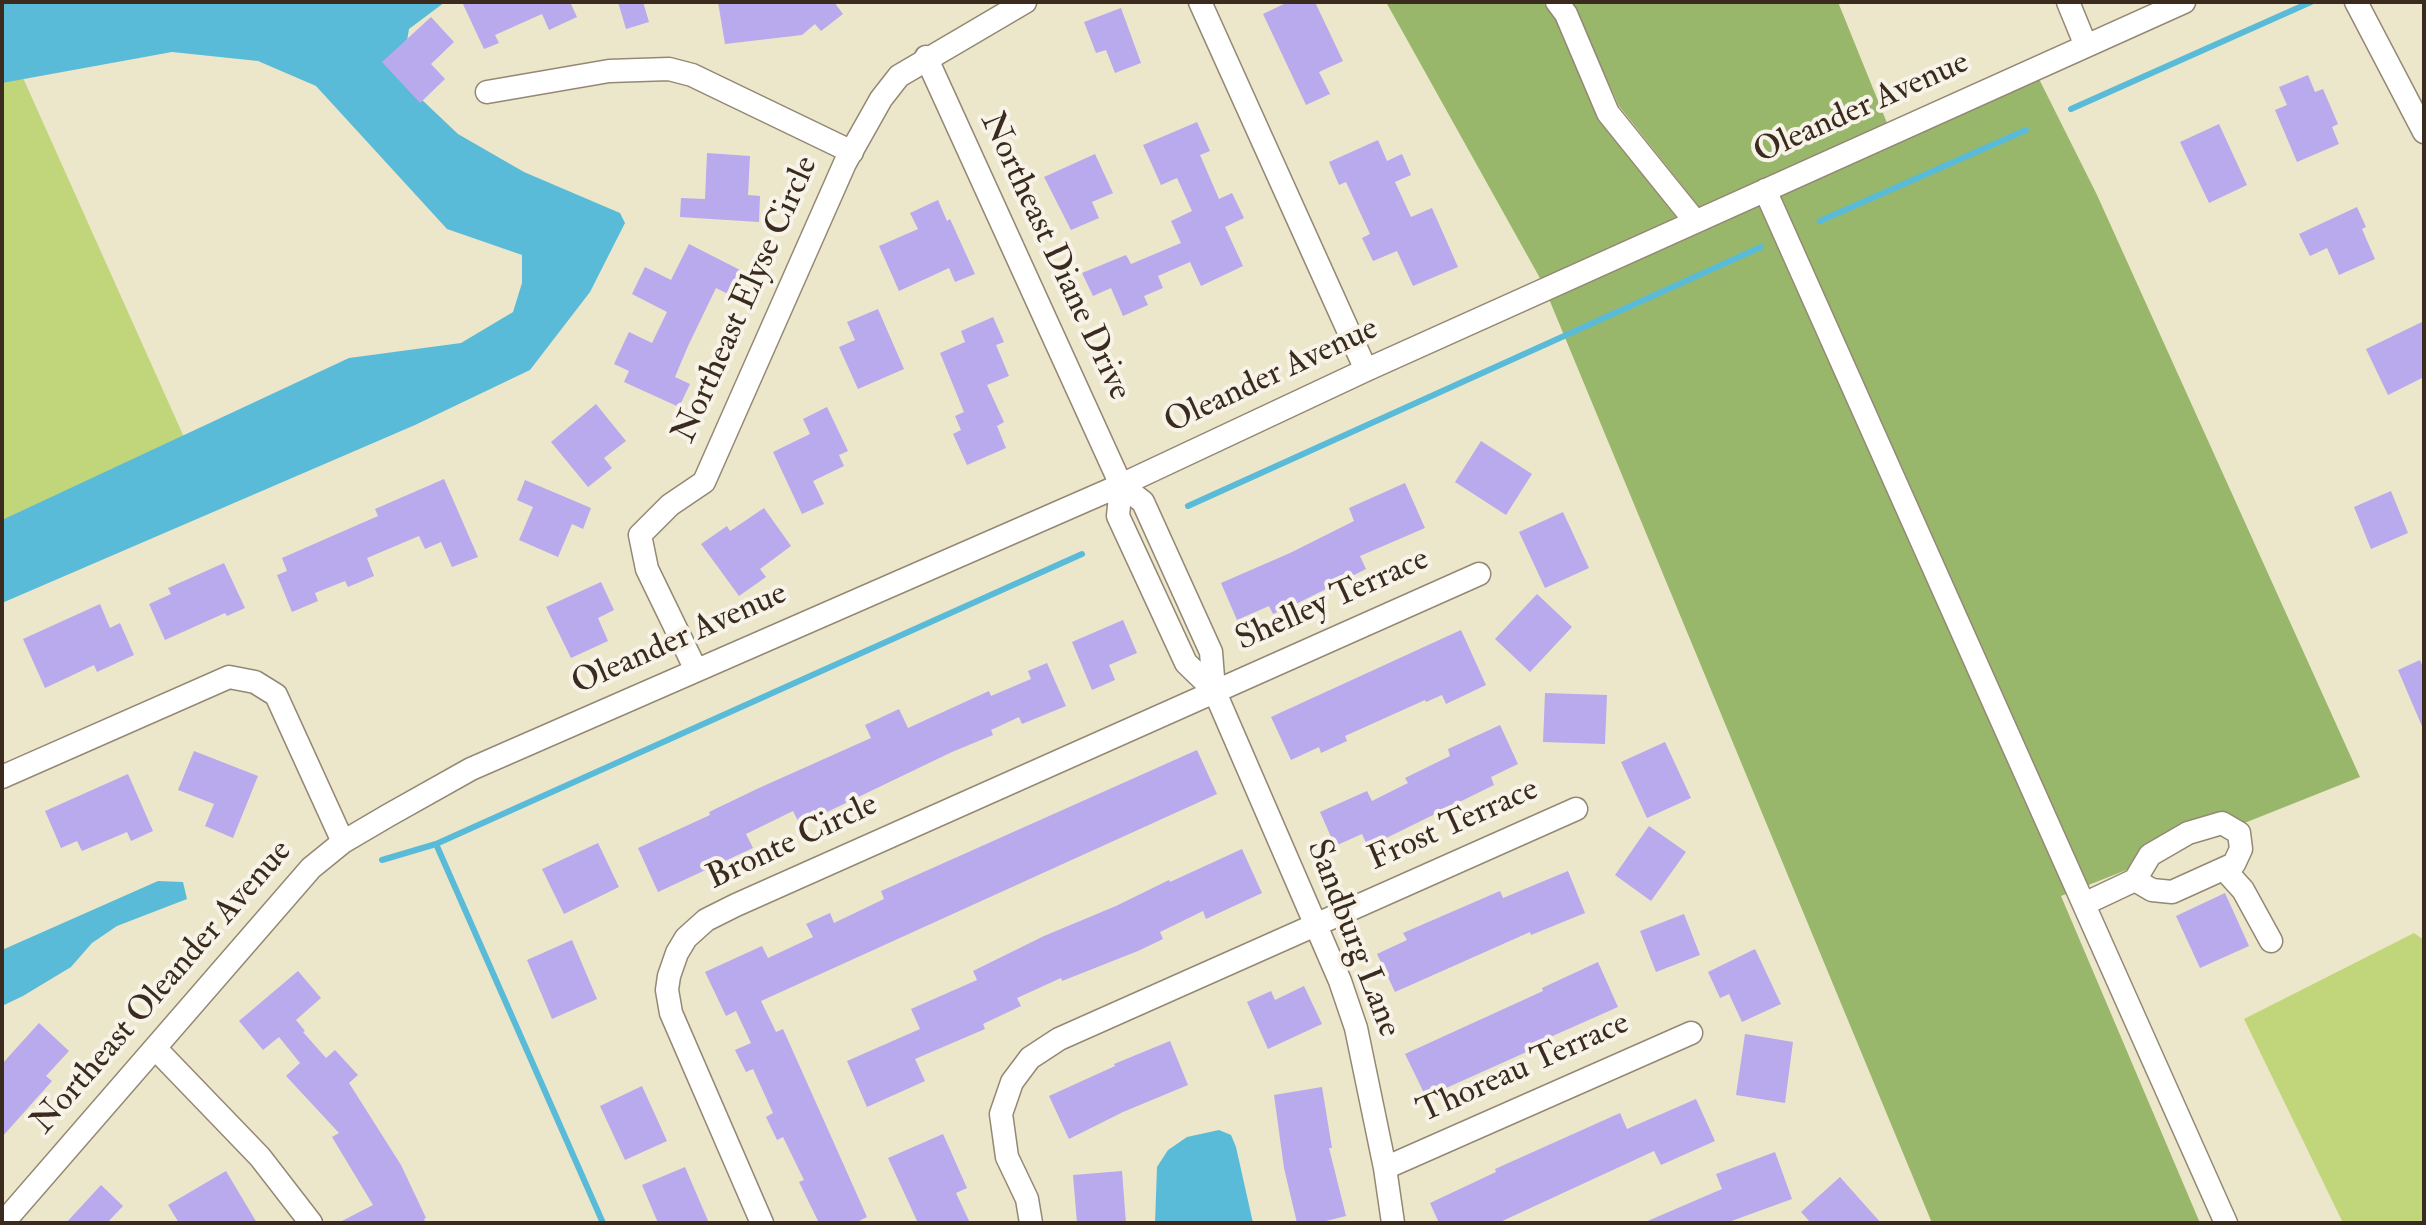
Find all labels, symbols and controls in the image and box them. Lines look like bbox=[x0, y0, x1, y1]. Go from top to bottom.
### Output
street label: Oleander Avenue bbox=[1748, 43, 1976, 175]
street label: Northeast Diane Drive bbox=[969, 107, 1139, 407]
street label: Northeast Elyse Circle bbox=[665, 150, 829, 450]
street label: Oleander Avenue bbox=[1159, 310, 1385, 444]
street label: Shelley Terrace bbox=[1230, 540, 1436, 662]
street label: Oleander Avenue bbox=[566, 574, 794, 706]
street label: Frost Terrace bbox=[1363, 770, 1545, 882]
street label: Bronte Circle bbox=[701, 786, 885, 900]
street label: Northeast Oleander Avenue bbox=[24, 833, 302, 1143]
street label: Sandburg Lane bbox=[1296, 835, 1408, 1043]
street label: Thoreau Terrace bbox=[1412, 1004, 1636, 1134]

